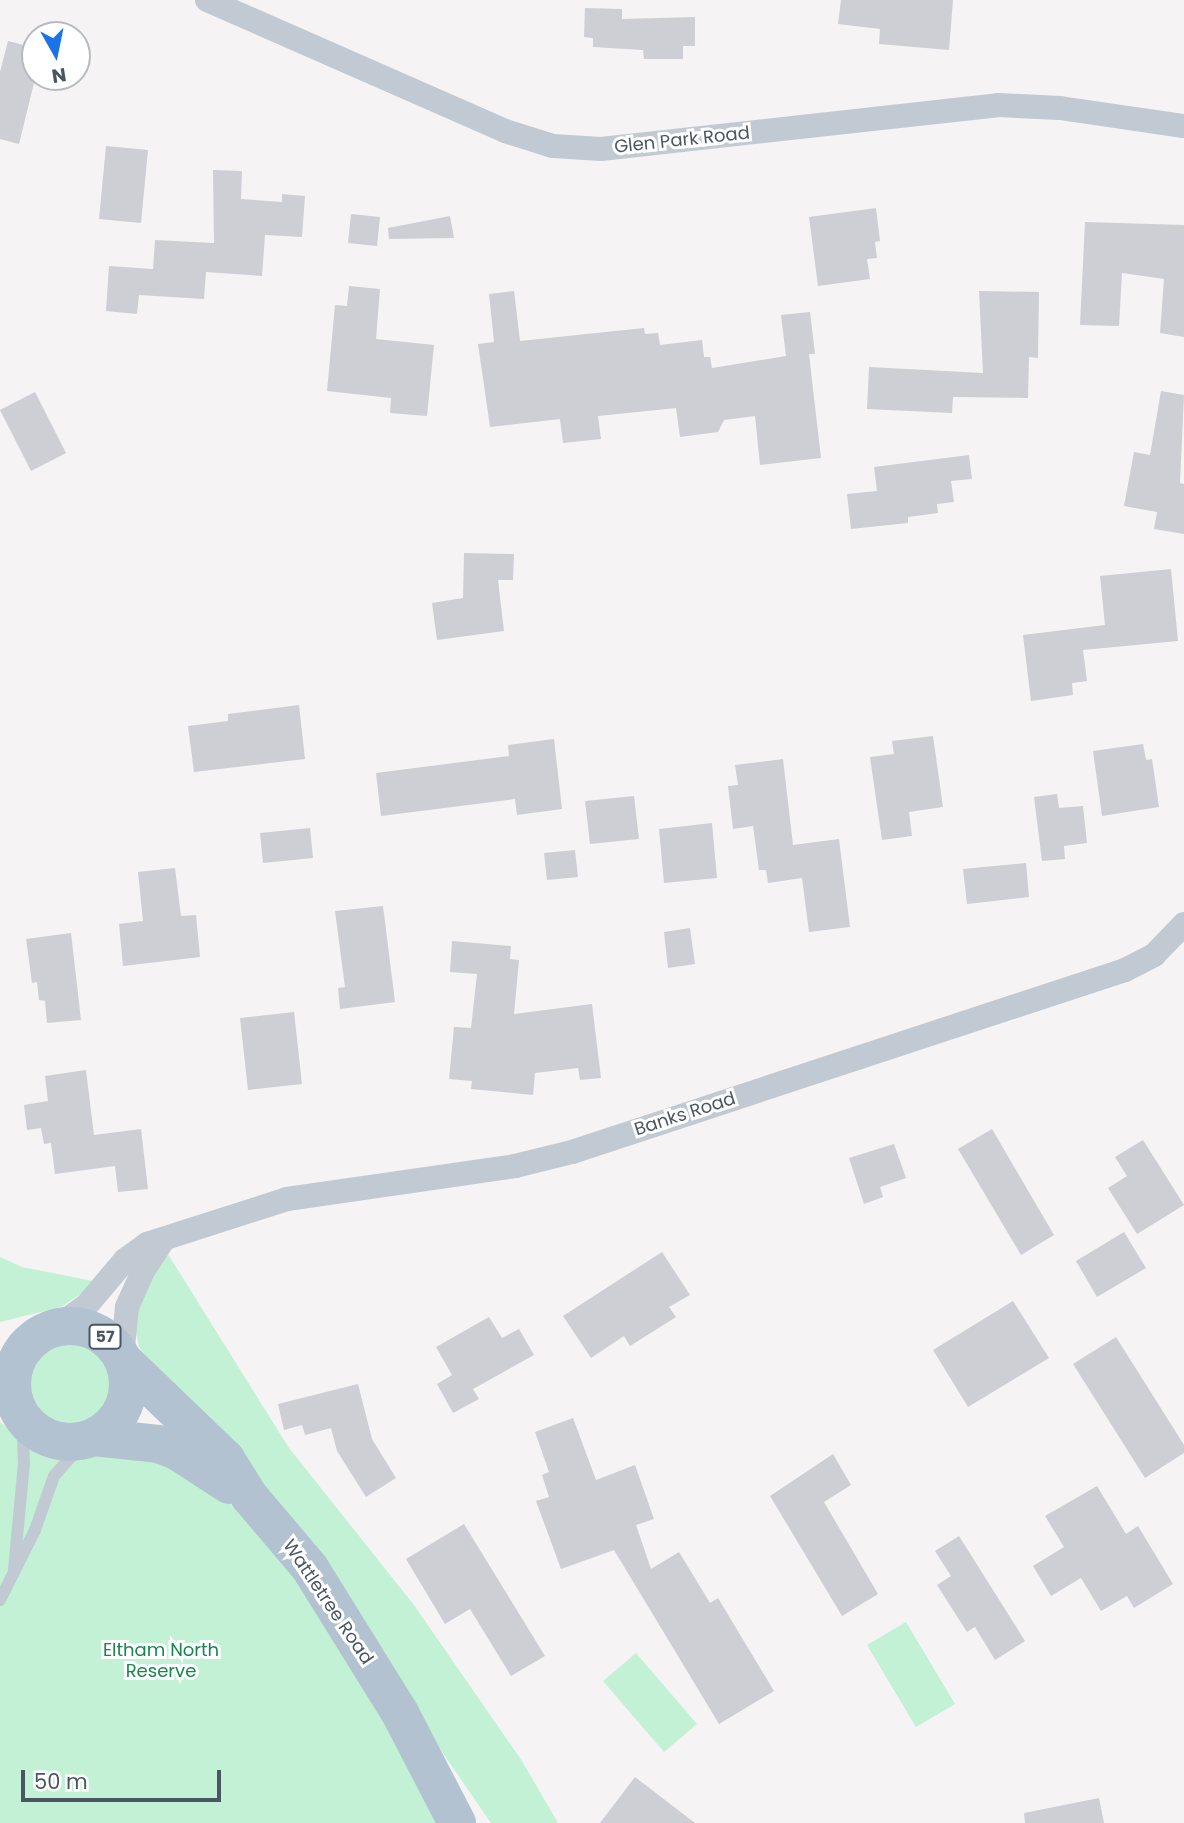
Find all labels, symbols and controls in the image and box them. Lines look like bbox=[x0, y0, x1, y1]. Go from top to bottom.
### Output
north arrow bbox=[21, 21, 91, 91]
text: N bbox=[50, 61, 68, 90]
street label: Glen Park Road bbox=[613, 122, 751, 158]
street label: Banks Road bbox=[632, 1088, 738, 1140]
road number: 57 bbox=[88, 1324, 122, 1350]
street label: Wattletree Road bbox=[278, 1536, 378, 1668]
park label: Eltham North Reserve bbox=[103, 1640, 219, 1682]
scale bar bbox=[24, 1756, 224, 1800]
text: 50 m bbox=[34, 1767, 88, 1796]

